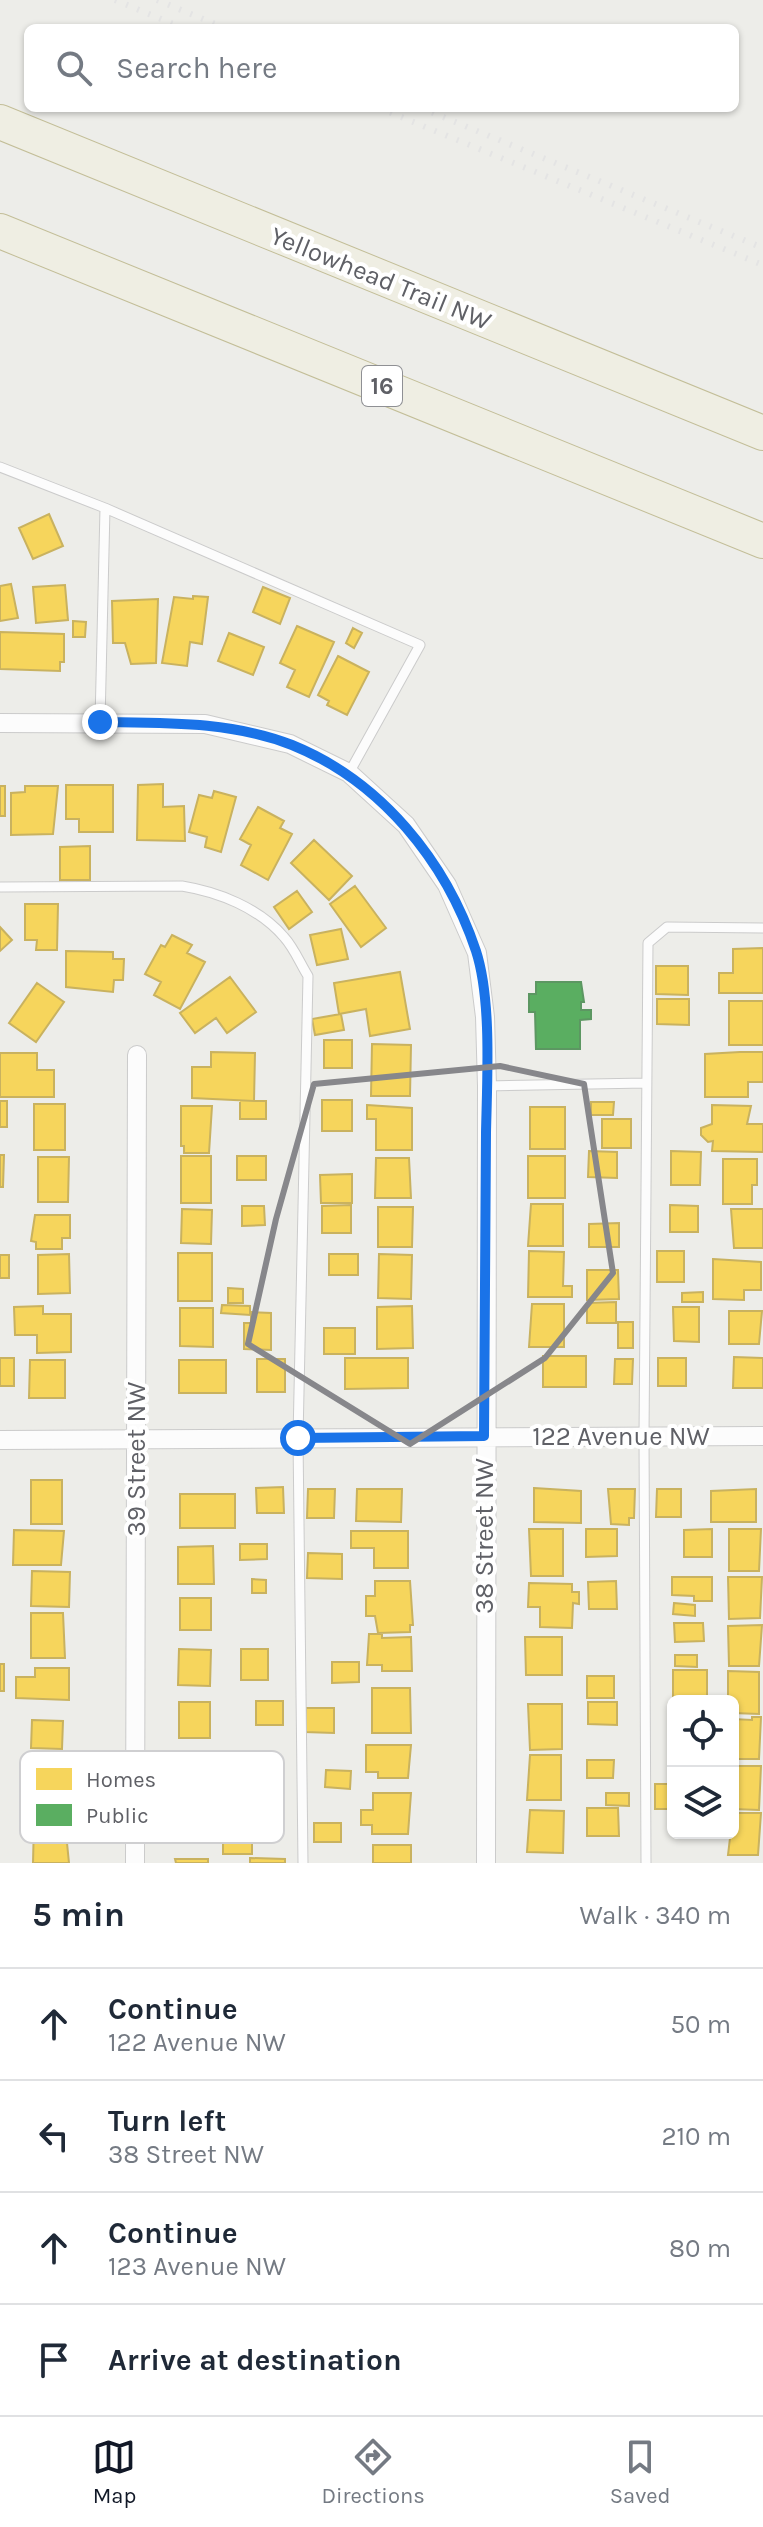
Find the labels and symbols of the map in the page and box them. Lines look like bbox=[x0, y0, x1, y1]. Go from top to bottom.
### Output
street label: Yellowhead Trail NW bbox=[266, 220, 496, 337]
road number: 16 bbox=[362, 366, 402, 406]
route end bbox=[82, 704, 118, 740]
street label: 39 Street NW bbox=[121, 1381, 152, 1537]
route start bbox=[280, 1420, 316, 1456]
street label: 122 Avenue NW bbox=[532, 1421, 710, 1452]
street label: 38 Street NW bbox=[469, 1458, 500, 1614]
legend bbox=[20, 1751, 284, 1843]
text: Homes bbox=[86, 1767, 156, 1793]
text: Public bbox=[86, 1803, 149, 1829]

